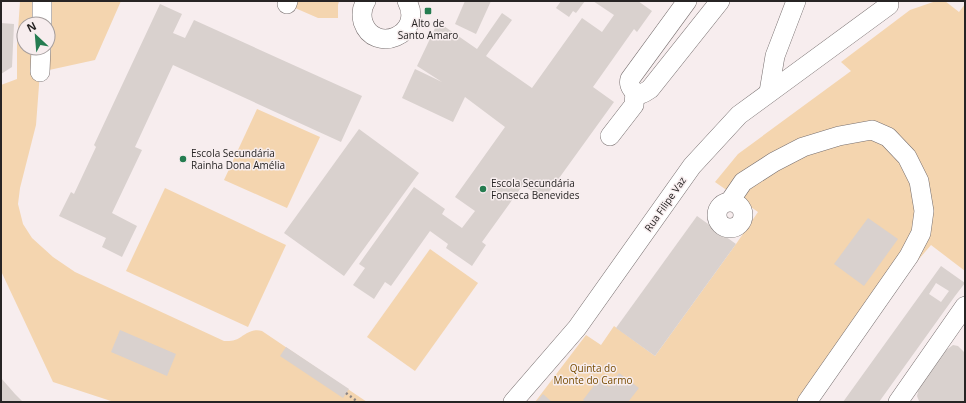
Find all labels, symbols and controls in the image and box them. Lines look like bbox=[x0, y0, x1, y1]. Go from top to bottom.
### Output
marker: Alto de Santo Amaro bbox=[423, 6, 433, 16]
north arrow bbox=[16, 16, 56, 56]
place label: Alto de Santo Amaro bbox=[398, 16, 458, 42]
text: N bbox=[24, 18, 39, 35]
place label: Escola Secundária Rainha Dona Amélia bbox=[191, 146, 285, 172]
marker: Escola Secundária Rainha Dona Amélia bbox=[178, 154, 188, 164]
street label: Rua Filipe Vaz bbox=[641, 174, 689, 234]
place label: Escola Secundária Fonseca Benevides bbox=[491, 176, 580, 202]
marker: Escola Secundária Fonseca Benevides bbox=[478, 184, 488, 194]
park label: Quinta do Monte do Carmo bbox=[554, 361, 632, 387]

